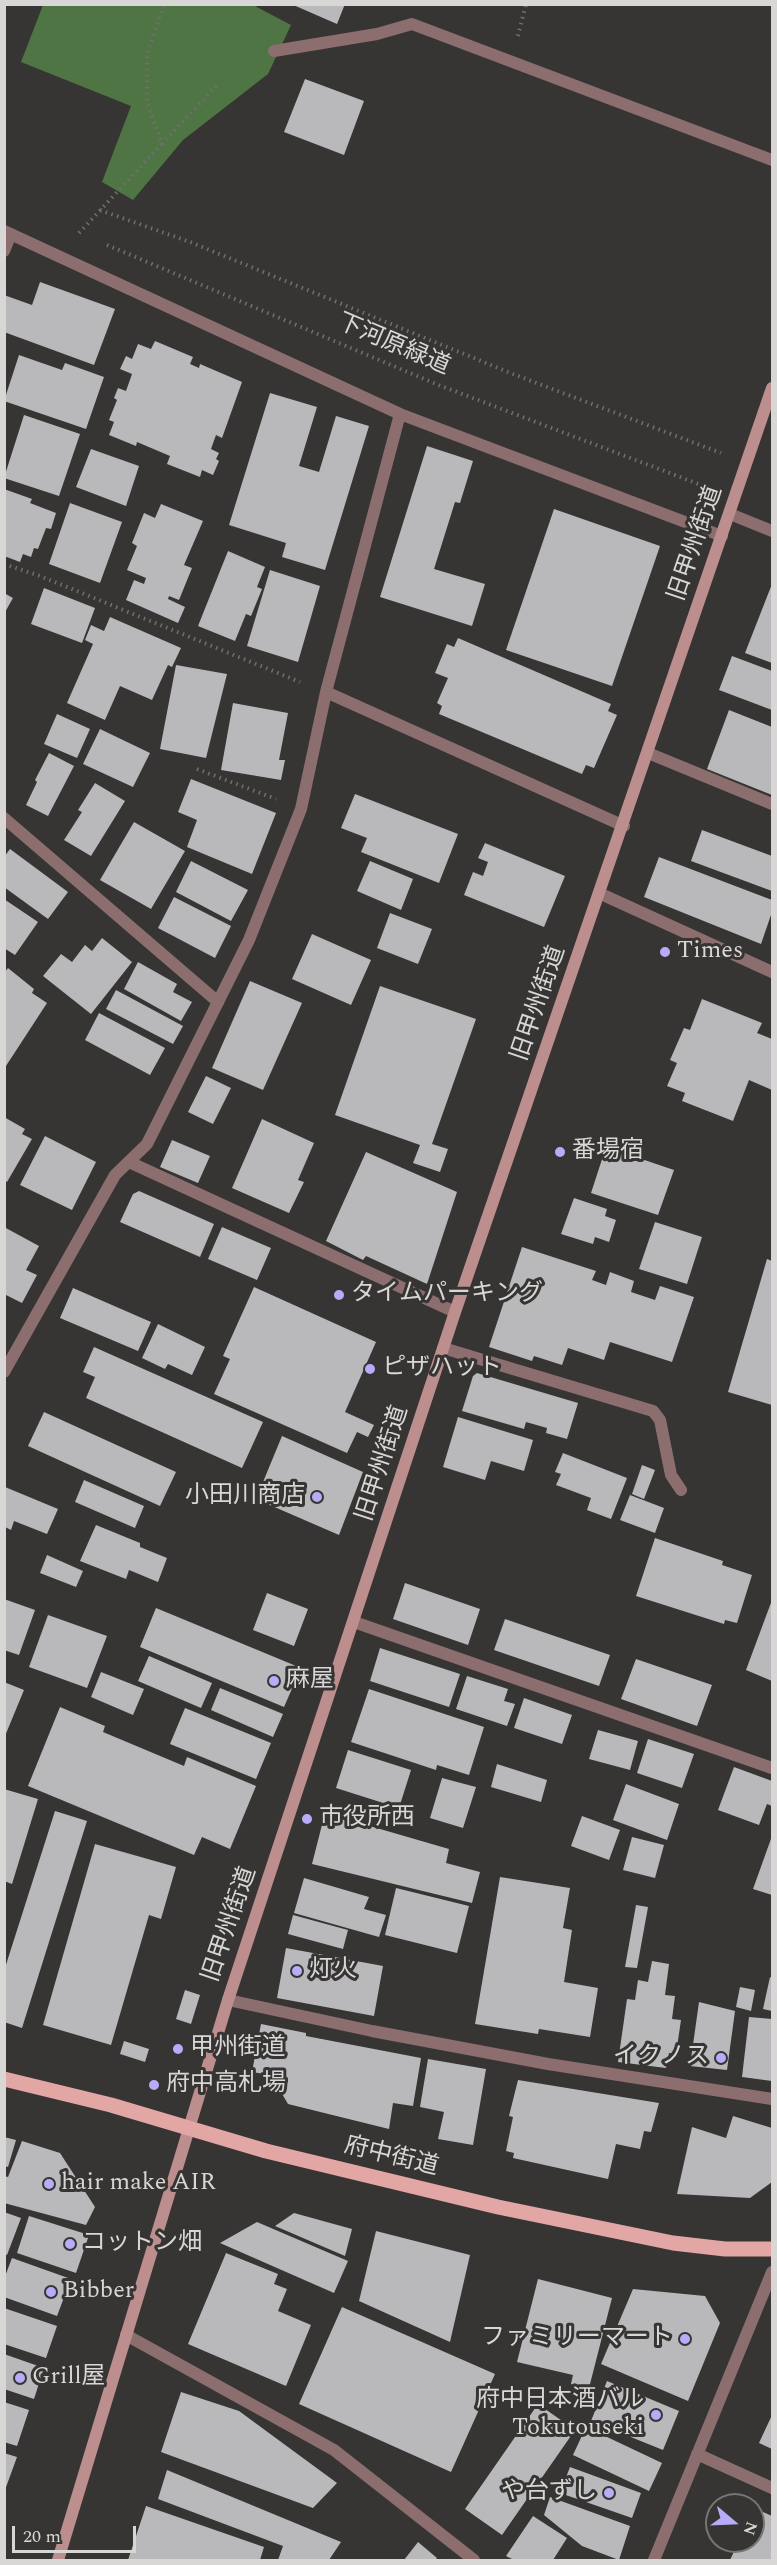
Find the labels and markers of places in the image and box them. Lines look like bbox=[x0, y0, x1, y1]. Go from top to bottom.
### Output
place label: Times bbox=[677, 938, 743, 966]
marker: Times bbox=[658, 945, 672, 959]
place label: 番場宿 bbox=[572, 1138, 644, 1166]
marker: 番場宿 bbox=[553, 1145, 567, 1159]
place label: タイムパーキング bbox=[351, 1281, 543, 1309]
marker: タイムパーキング bbox=[332, 1288, 346, 1302]
place label: ピザハット bbox=[382, 1355, 502, 1383]
marker: ピザハット bbox=[363, 1362, 377, 1376]
place label: 小田川商店 bbox=[185, 1483, 305, 1511]
marker: 小田川商店 bbox=[310, 1490, 324, 1504]
place label: 麻屋 bbox=[286, 1667, 334, 1695]
marker: 麻屋 bbox=[267, 1674, 281, 1688]
place label: 市役所西 bbox=[319, 1805, 415, 1833]
marker: 市役所西 bbox=[300, 1812, 314, 1826]
place label: 灯火 bbox=[309, 1957, 357, 1985]
marker: 灯火 bbox=[290, 1964, 304, 1978]
place label: 甲州街道 bbox=[190, 2035, 286, 2063]
marker: 甲州街道 bbox=[171, 2042, 185, 2056]
place label: イクノス bbox=[613, 2044, 709, 2072]
marker: イクノス bbox=[714, 2051, 728, 2065]
place label: 府中高札場 bbox=[166, 2071, 286, 2099]
marker: 府中高札場 bbox=[147, 2078, 161, 2092]
place label: hair make AIR bbox=[61, 2170, 216, 2198]
marker: hair make AIR bbox=[42, 2177, 56, 2191]
place label: コットン畑 bbox=[82, 2230, 202, 2258]
marker: コットン畑 bbox=[63, 2237, 77, 2251]
place label: Bibber bbox=[63, 2278, 134, 2306]
marker: Bibber bbox=[44, 2285, 58, 2299]
place label: ファミリーマート bbox=[481, 2325, 673, 2353]
marker: ファミリーマート bbox=[678, 2332, 692, 2346]
place label: Grill屋 bbox=[32, 2364, 106, 2392]
marker: Grill屋 bbox=[13, 2371, 27, 2385]
place label: 府中日本酒バル Tokutouseki bbox=[476, 2387, 644, 2443]
marker: 府中日本酒バル Tokutouseki bbox=[649, 2408, 663, 2422]
place label: や台ずし bbox=[501, 2479, 597, 2507]
marker: や台ずし bbox=[602, 2486, 616, 2500]

